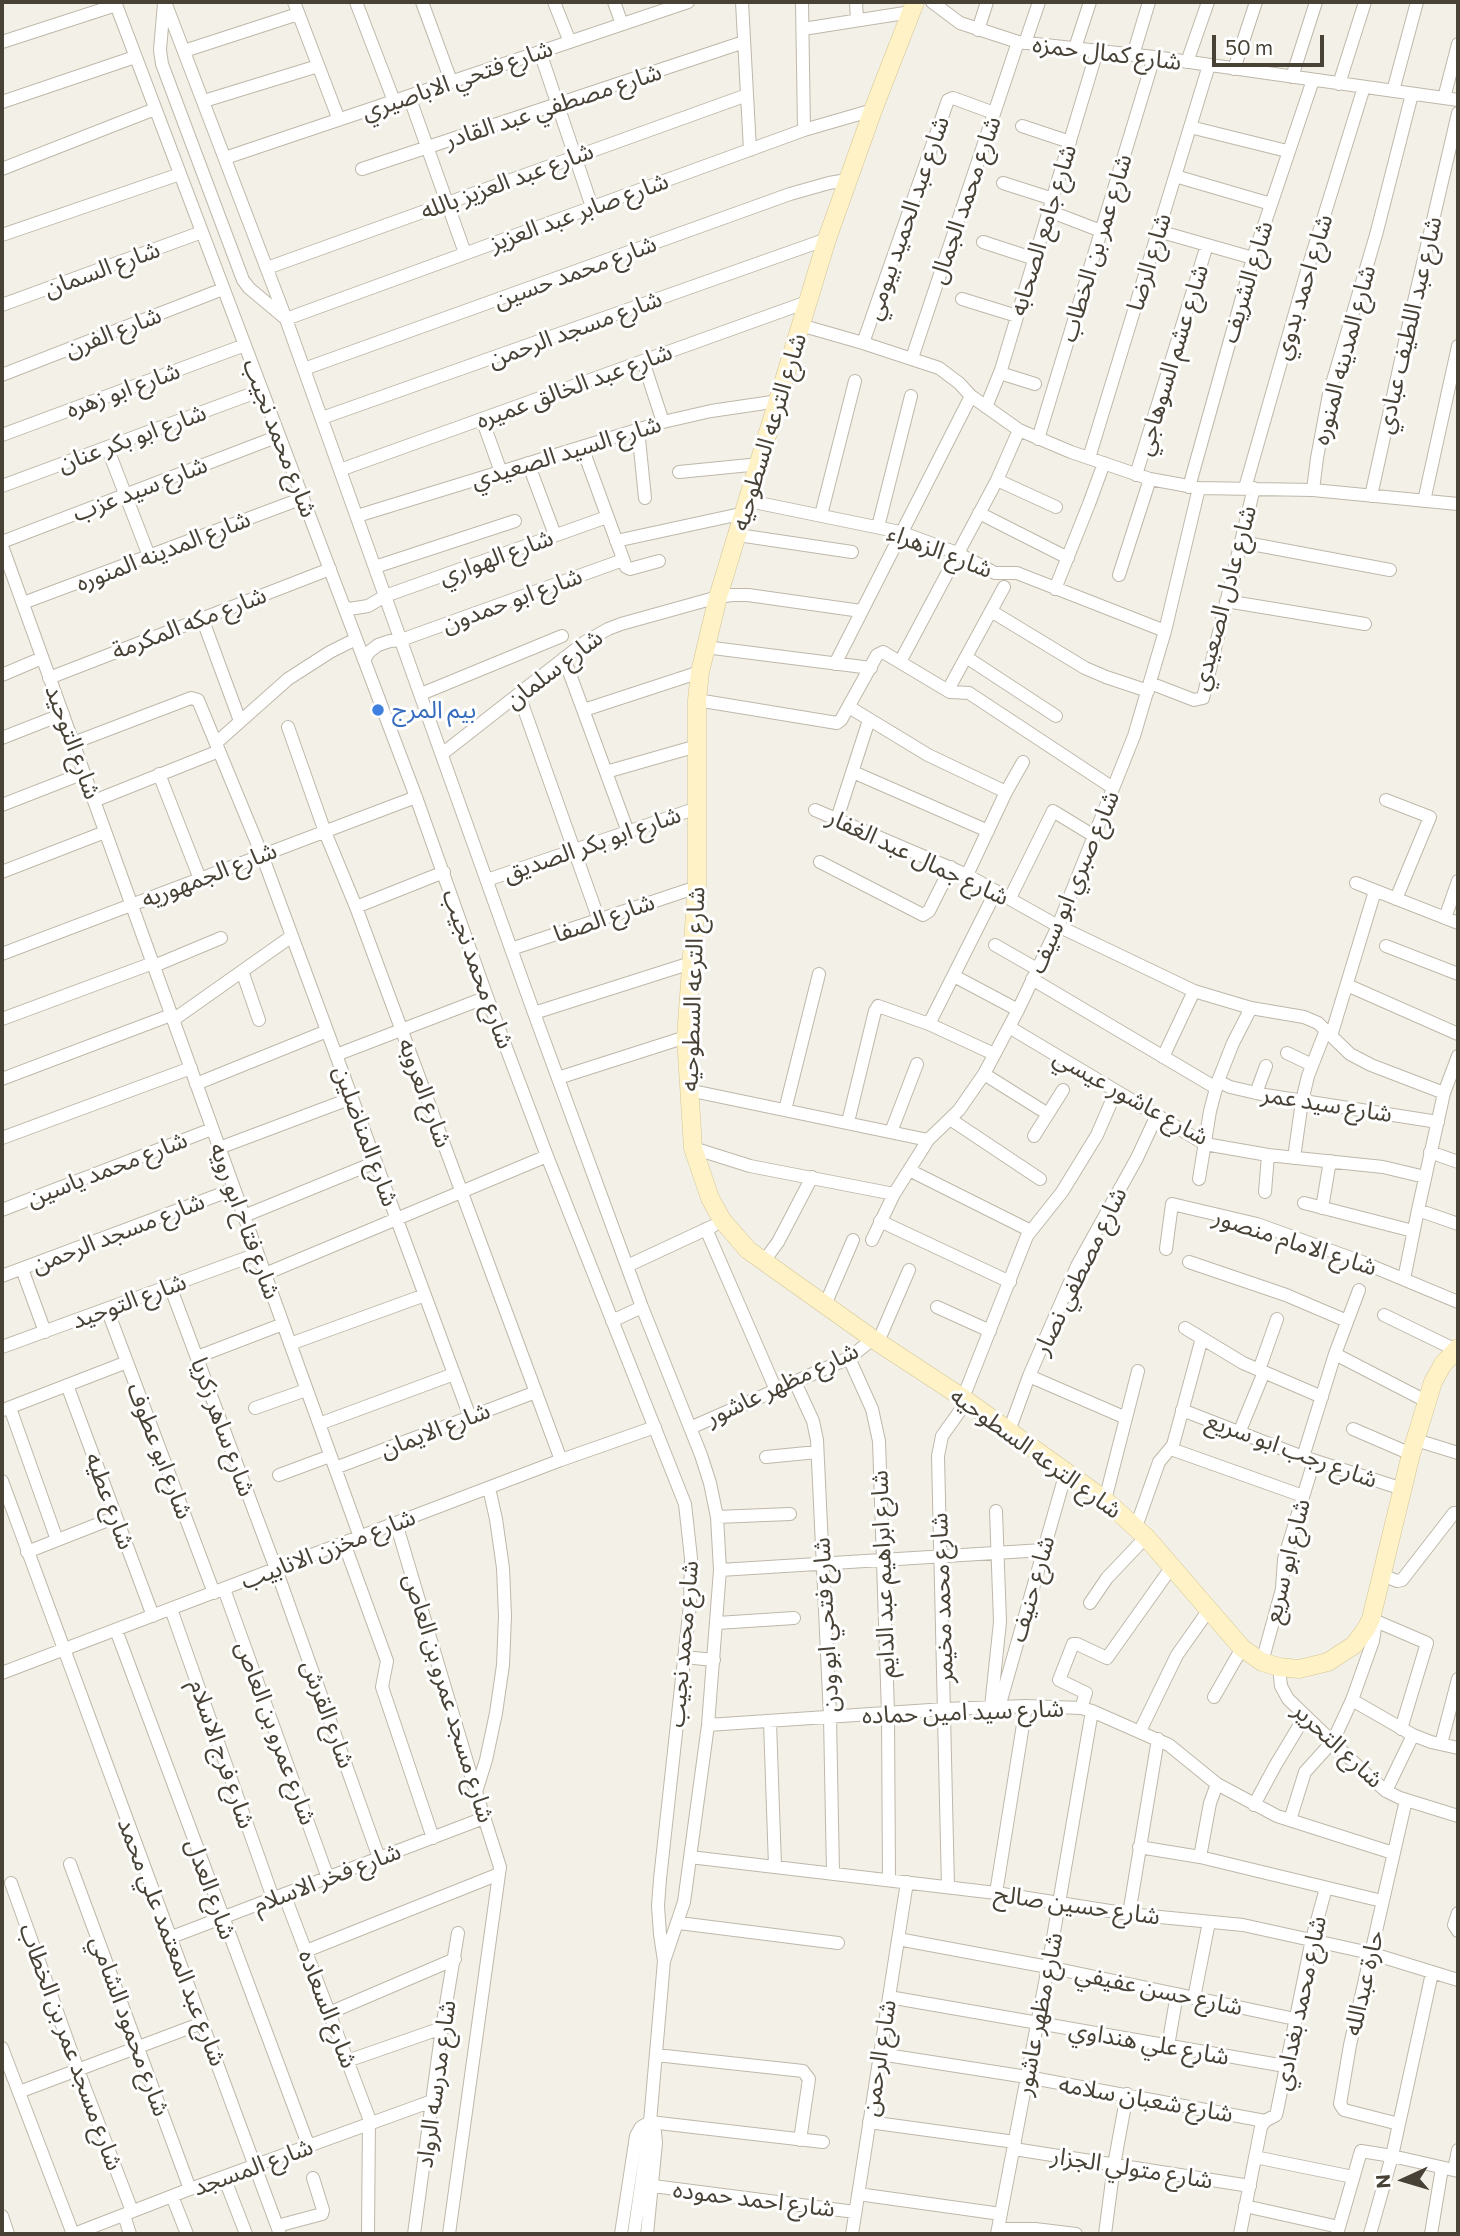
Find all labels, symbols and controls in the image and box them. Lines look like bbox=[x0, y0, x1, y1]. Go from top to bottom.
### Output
scale bar bbox=[1215, 21, 1327, 65]
street label: شارع كمال حمزه bbox=[1031, 30, 1183, 76]
street label: شارع فتحي الاباصيري bbox=[358, 34, 556, 126]
text: 50 m bbox=[1225, 34, 1273, 59]
street label: شارع مصطفي عبد القادر bbox=[441, 57, 665, 155]
street label: شارع عبد الحميد بيومي bbox=[859, 112, 955, 324]
street label: شارع محمد الجمال bbox=[923, 112, 1007, 288]
street label: شارع عبد العزيز بالله bbox=[417, 136, 597, 226]
street label: شارع جامع الصحابه bbox=[1003, 141, 1083, 319]
street label: شارع عمر بن الخطاب bbox=[1054, 151, 1138, 345]
street label: شارع صابر عبد العزيز bbox=[486, 166, 672, 258]
street label: شارع الرضا bbox=[1120, 210, 1178, 314]
street label: شارع احمد بدوي bbox=[1267, 211, 1339, 363]
street label: شارع عبد اللطيف عبادي bbox=[1370, 214, 1448, 436]
street label: شارع الشريف bbox=[1215, 218, 1279, 346]
street label: شارع محمد حسين bbox=[489, 229, 661, 315]
street label: شارع السمان bbox=[40, 235, 164, 303]
street label: شارع عشم السوهاجي bbox=[1129, 261, 1215, 459]
street label: شارع المدينه المنوره bbox=[1306, 262, 1382, 448]
street label: شارع مسجد الرحمن bbox=[484, 284, 666, 374]
street label: شارع الفرن bbox=[61, 300, 165, 364]
street label: شارع الترعه السطوحيه bbox=[725, 330, 813, 534]
street label: شارع عبد الخالق عميره bbox=[472, 337, 676, 435]
street label: شارع محمد نجيب bbox=[237, 355, 323, 521]
street label: شارع ابو زهره bbox=[62, 356, 184, 424]
street label: شارع ابو بكر عنان bbox=[54, 398, 210, 478]
street label: شارع السيد الصعيدي bbox=[467, 409, 665, 495]
street label: شارع سيد عزب bbox=[69, 450, 211, 528]
street label: شارع عادل الصعيدي bbox=[1185, 502, 1263, 694]
street label: شارع المدينه المنوره bbox=[72, 504, 254, 598]
street label: شارع الزهراء bbox=[883, 518, 997, 584]
street label: شارع الهواري bbox=[435, 523, 557, 591]
street label: شارع ابو حمدون bbox=[438, 561, 586, 639]
street label: شارع مكه المكرمة bbox=[108, 580, 270, 666]
street label: شارع سلمان bbox=[500, 623, 608, 715]
street label: شارع التوحيد bbox=[39, 681, 107, 803]
place label: بيم المرج bbox=[392, 696, 476, 724]
marker: بيم المرج bbox=[370, 702, 386, 718]
street label: شارع صبري ابو سيف bbox=[1022, 786, 1126, 978]
street label: شارع ابو بكر الصديق bbox=[499, 800, 685, 888]
street label: شارع جمال عبد الغفار bbox=[822, 802, 1014, 912]
street label: شارع الجمهوريه bbox=[137, 836, 281, 914]
street label: شارع محمد نجيب bbox=[436, 885, 520, 1053]
street label: شارع الترعه السطوحيه bbox=[675, 886, 711, 1092]
street label: شارع الصفا bbox=[550, 887, 658, 949]
street label: شارع العروبه bbox=[392, 1034, 458, 1152]
street label: شارع عاشور عيسي bbox=[1048, 1042, 1214, 1152]
street label: شارع المناضلين bbox=[327, 1062, 405, 1210]
street label: شارع سيد عمر bbox=[1260, 1079, 1394, 1129]
street label: شارع محمد ياسين bbox=[23, 1125, 191, 1213]
street label: شارع فتاح ابو رويه bbox=[203, 1139, 287, 1303]
street label: شارع مصطفي نصار bbox=[1027, 1182, 1133, 1360]
street label: شارع مسجد الرحمن bbox=[27, 1187, 209, 1279]
street label: شارع الامام منصور bbox=[1209, 1202, 1381, 1282]
street label: شارع التوحيد bbox=[68, 1267, 190, 1335]
street label: شارع مظهر عاشور bbox=[701, 1336, 863, 1432]
street label: شارع ساهر زكريا bbox=[185, 1354, 261, 1500]
street label: شارع ابو عطوف bbox=[121, 1379, 199, 1523]
street label: شارع الترعه السطوحيه bbox=[945, 1381, 1127, 1525]
street label: شارع الايمان bbox=[376, 1396, 494, 1464]
street label: شارع رجب ابو سريع bbox=[1203, 1406, 1381, 1494]
street label: شارع عطيه bbox=[79, 1449, 141, 1553]
street label: شارع ابراهيم عبد الدايم bbox=[865, 1470, 901, 1678]
street label: شارع ابو سريع bbox=[1258, 1496, 1316, 1626]
street label: شارع مخزن الانابيب bbox=[237, 1502, 419, 1596]
street label: شارع محمد مخيمر bbox=[925, 1512, 959, 1684]
street label: شارع حنيف bbox=[1003, 1533, 1061, 1645]
street label: شارع فتحي ابو ودن bbox=[807, 1537, 845, 1713]
street label: شارع محمد نجيب bbox=[661, 1559, 705, 1729]
street label: شارع مسجد عمرو بن العاص bbox=[397, 1570, 501, 1826]
street label: شارع عمرو بن العاص bbox=[229, 1637, 323, 1829]
street label: شارع القرش bbox=[295, 1656, 361, 1772]
street label: شارع فرج الاسلام bbox=[183, 1676, 261, 1832]
street label: شارع سيد امين حماده bbox=[862, 1694, 1064, 1730]
street label: شارع التحرير bbox=[1287, 1696, 1389, 1794]
street label: شارع عبد المعتمد علي محمد bbox=[111, 1814, 233, 2070]
street label: شارع العدل bbox=[179, 1835, 243, 1943]
street label: شارع فخر الاسلام bbox=[249, 1837, 405, 1919]
street label: شارع حسين صالح bbox=[992, 1879, 1162, 1931]
street label: شارع محمد بغدادي bbox=[1267, 1913, 1333, 2093]
street label: شارع مسجد عمر بن الخطاب bbox=[13, 1920, 129, 2174]
street label: حارة عبدالله bbox=[1338, 1928, 1390, 2038]
street label: شارع مظهر عاشور bbox=[1009, 1930, 1069, 2098]
street label: شارع محمود الشامي bbox=[84, 1932, 176, 2120]
street label: شارع السعاده bbox=[292, 1946, 364, 2072]
street label: شارع حسن عفيفي bbox=[1073, 1958, 1245, 2022]
street label: شارع مدرسه الرواد bbox=[410, 1998, 462, 2170]
street label: شارع الرحمن bbox=[856, 1998, 902, 2118]
street label: شارع علي هنداوي bbox=[1067, 2015, 1231, 2071]
street label: شارع شعبان سلامه bbox=[1057, 2070, 1235, 2128]
street label: شارع المسجد bbox=[189, 2132, 317, 2202]
street label: شارع متولي الجزار bbox=[1049, 2141, 1215, 2195]
north arrow bbox=[1369, 2145, 1439, 2215]
text: N bbox=[1371, 2174, 1395, 2189]
street label: شارع احمد حموده bbox=[671, 2175, 837, 2223]

